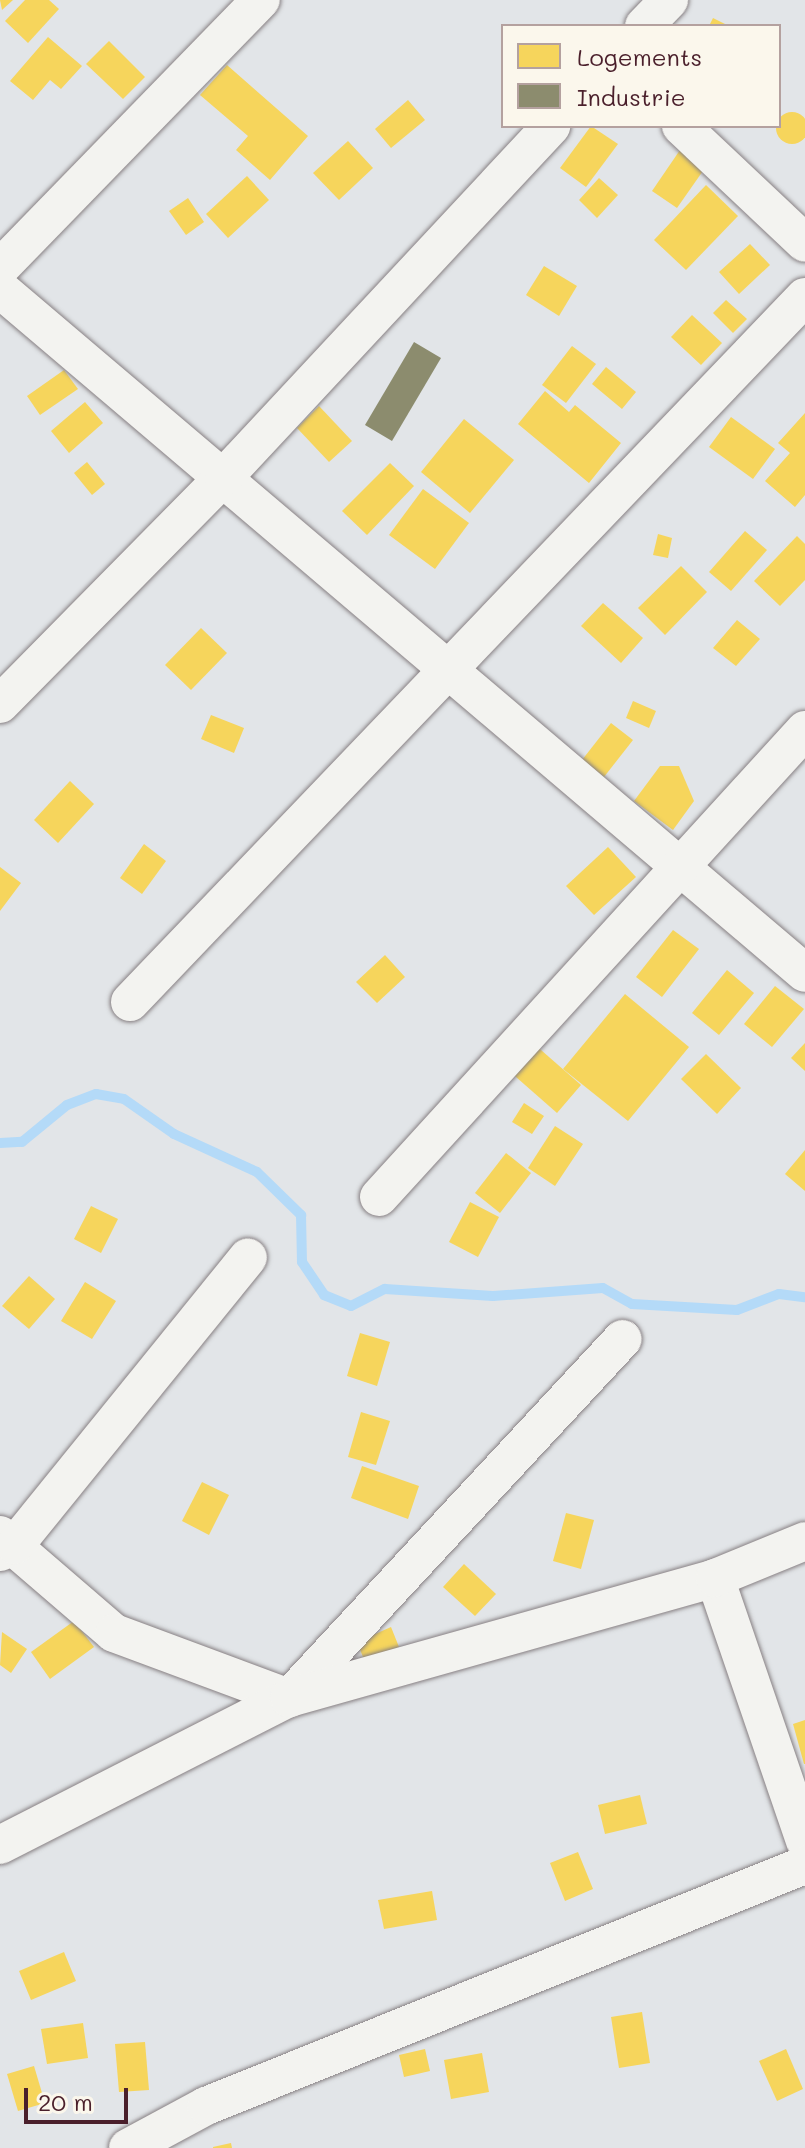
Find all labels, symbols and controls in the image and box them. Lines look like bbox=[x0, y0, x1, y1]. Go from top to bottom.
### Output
legend bbox=[501, 24, 781, 128]
text: Logements bbox=[577, 41, 702, 72]
text: Industrie bbox=[577, 81, 686, 112]
scale bar bbox=[28, 2072, 132, 2122]
text: 20 m bbox=[38, 2086, 93, 2117]

